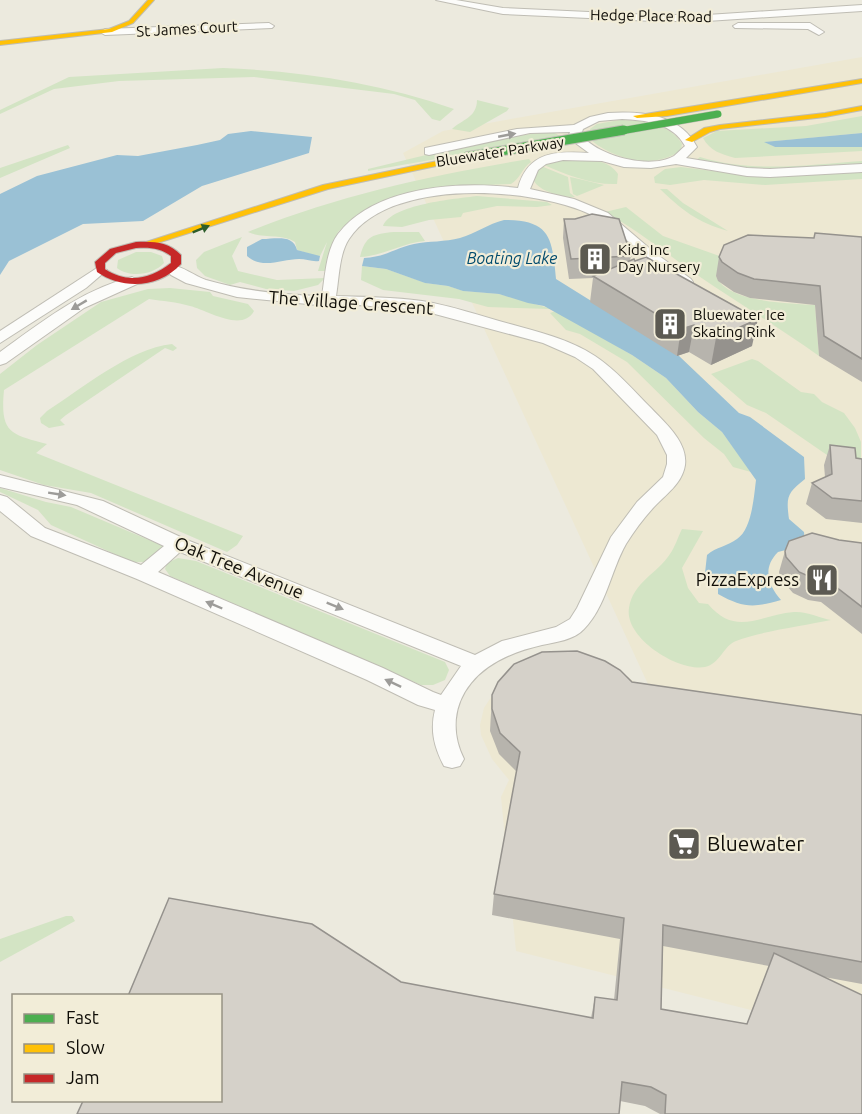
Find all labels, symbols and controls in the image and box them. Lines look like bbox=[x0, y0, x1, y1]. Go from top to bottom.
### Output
street label: Hedge Place Road bbox=[590, 6, 712, 25]
street label: St James Court bbox=[136, 17, 238, 40]
one-way arrow bbox=[498, 130, 517, 139]
street label: Bluewater Parkway bbox=[435, 133, 565, 170]
one-way arrow bbox=[192, 224, 210, 234]
building icon: Kids Inc Day Nursery bbox=[577, 241, 613, 277]
place label: Kids Inc Day Nursery bbox=[618, 241, 700, 275]
water label: Boating Lake bbox=[467, 249, 557, 267]
street label: The Village Crescent bbox=[268, 286, 434, 318]
one-way arrow bbox=[71, 300, 87, 311]
building icon: Bluewater Ice Skating Rink bbox=[652, 306, 688, 342]
place label: Bluewater Ice Skating Rink bbox=[693, 306, 785, 340]
one-way arrow bbox=[47, 490, 66, 499]
street label: Oak Tree Avenue bbox=[172, 532, 307, 602]
restaurant icon: PizzaExpress bbox=[804, 562, 840, 598]
place label: PizzaExpress bbox=[696, 569, 799, 589]
one-way arrow bbox=[205, 600, 223, 609]
one-way arrow bbox=[326, 601, 344, 611]
one-way arrow bbox=[384, 678, 401, 687]
supermarket icon: Bluewater bbox=[666, 826, 702, 862]
place label: Bluewater bbox=[707, 831, 804, 855]
legend bbox=[12, 994, 222, 1102]
text: Fast bbox=[66, 1007, 99, 1027]
text: Slow bbox=[66, 1037, 105, 1057]
text: Jam bbox=[66, 1067, 100, 1087]

